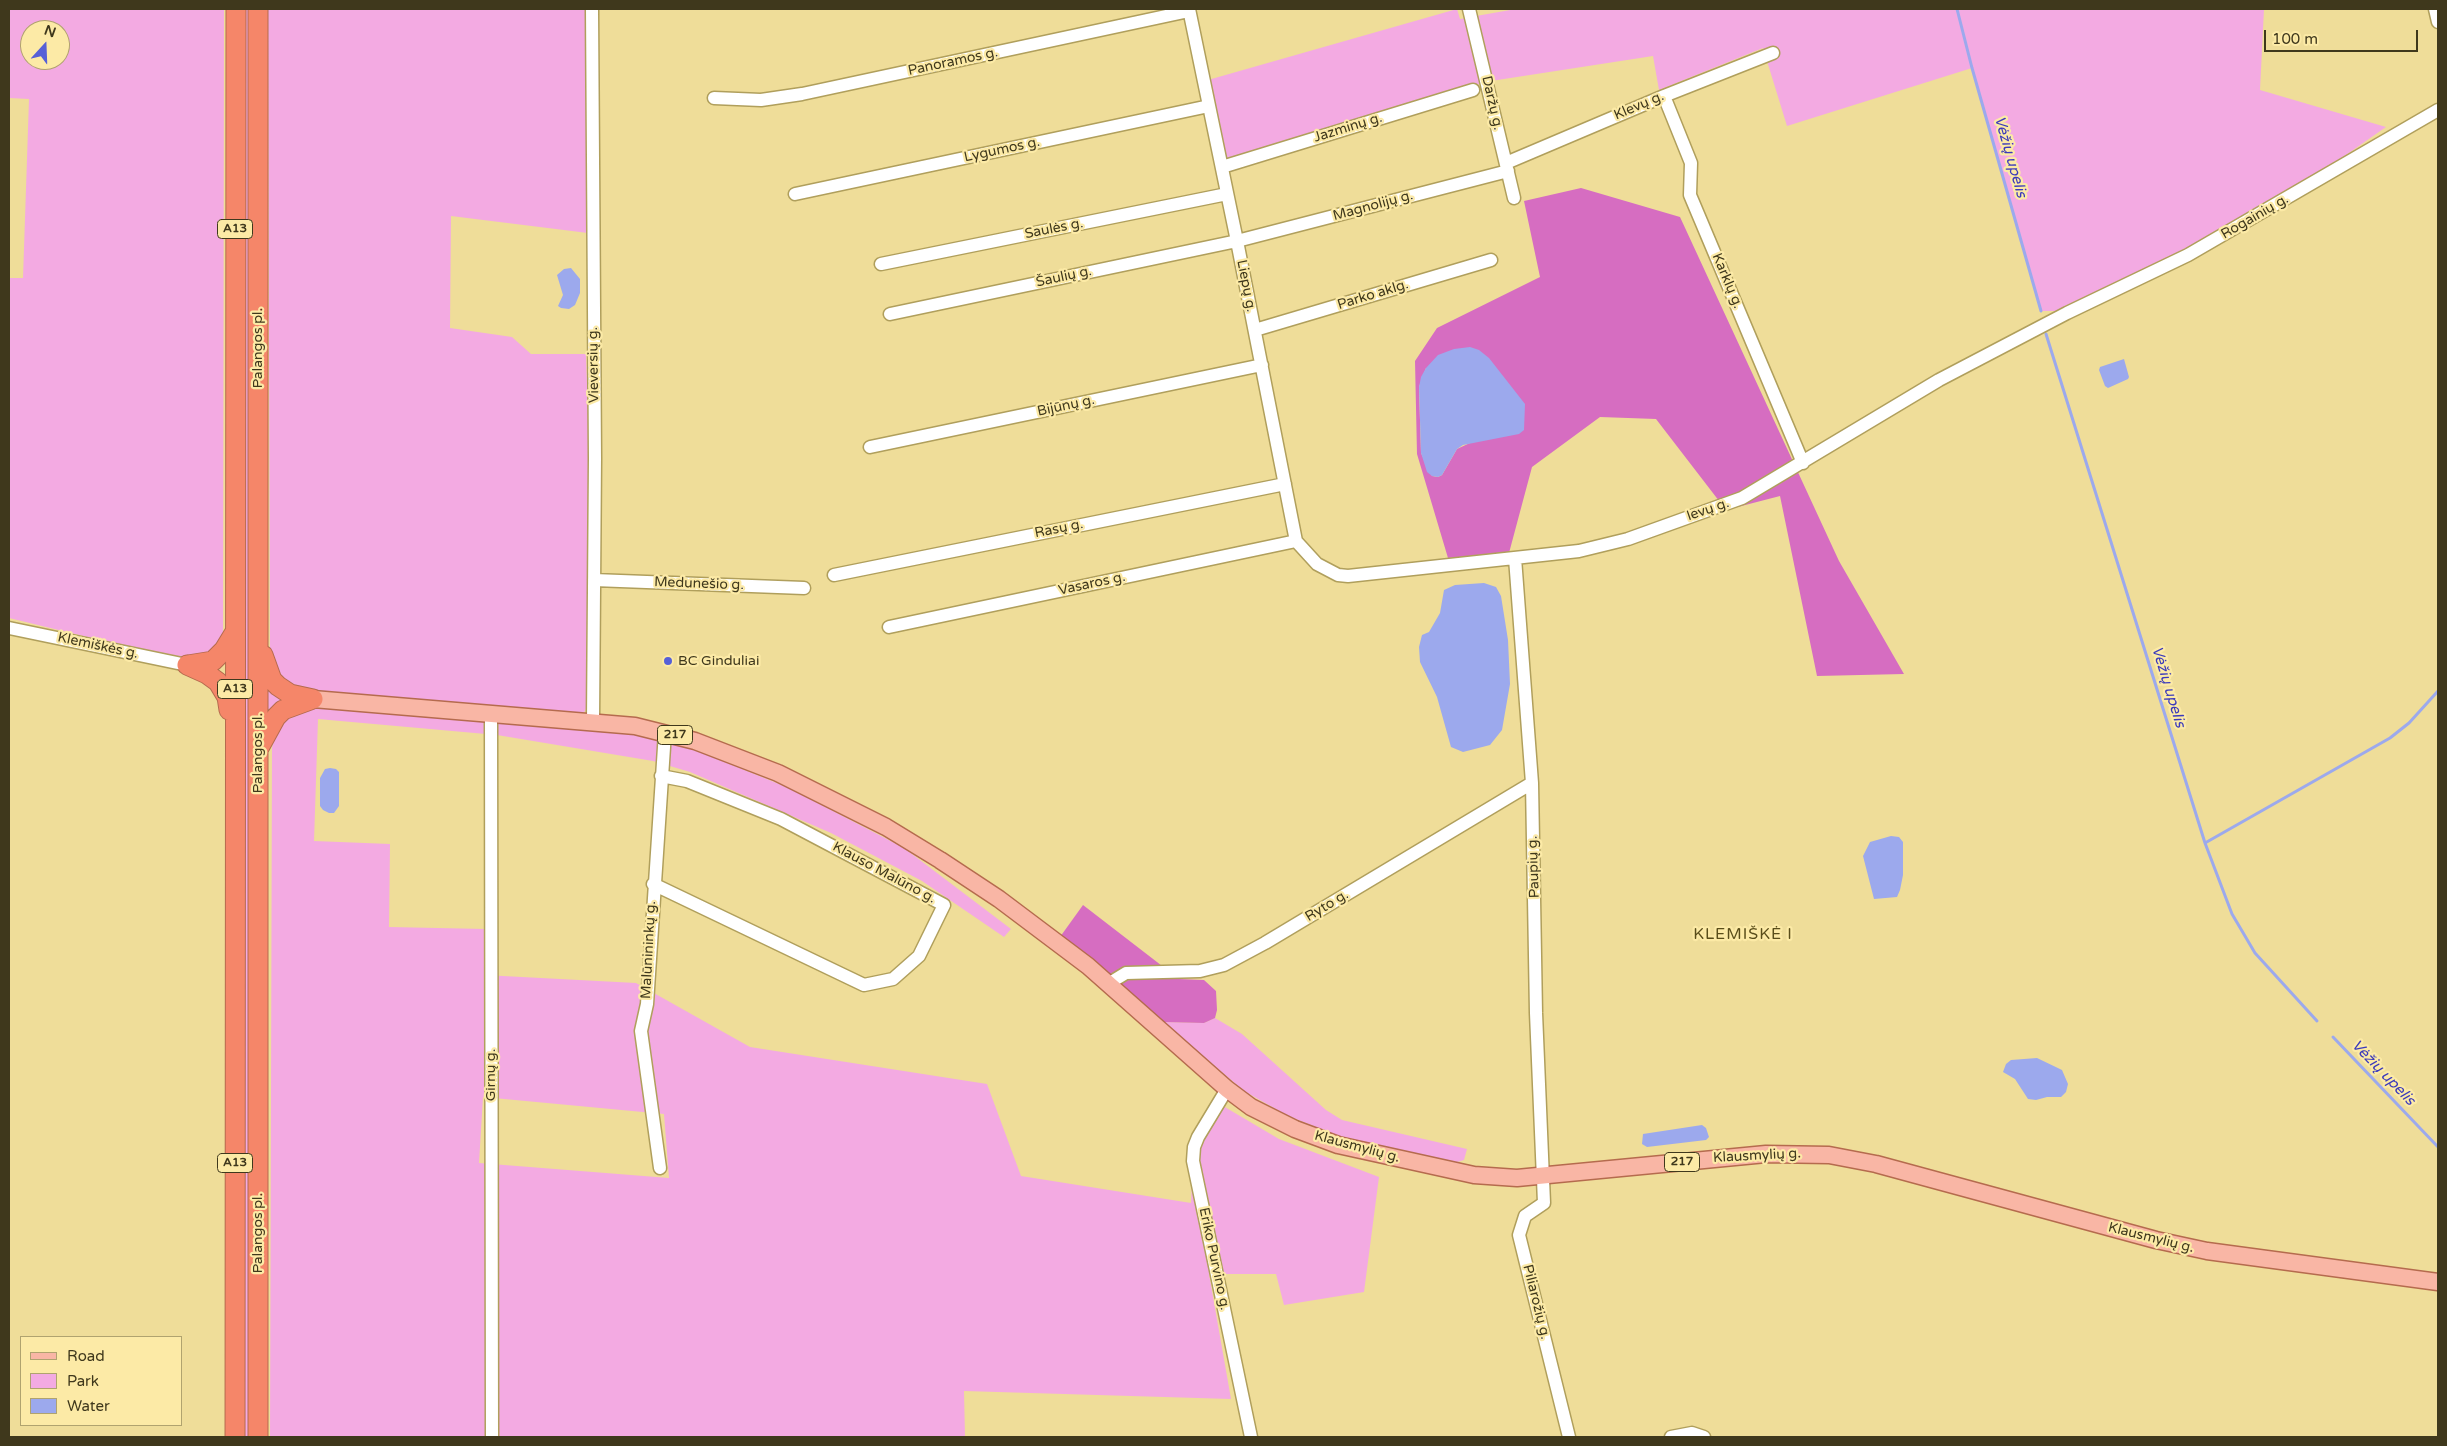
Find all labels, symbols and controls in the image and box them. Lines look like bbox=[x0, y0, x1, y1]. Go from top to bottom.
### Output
north arrow bbox=[20, 20, 70, 70]
scale bar bbox=[2267, 20, 2421, 52]
text: N bbox=[42, 21, 58, 41]
text: 100 m bbox=[2272, 30, 2318, 48]
street label: Panoramos g. bbox=[907, 44, 999, 80]
street label: Daržų g. bbox=[1478, 74, 1506, 132]
street label: Klevų g. bbox=[1611, 88, 1667, 124]
street label: Jazminų g. bbox=[1312, 110, 1384, 146]
water label: Vėžių upelis bbox=[1990, 114, 2030, 200]
street label: Lygumos g. bbox=[963, 134, 1041, 166]
street label: Magnolijų g. bbox=[1331, 187, 1415, 225]
street label: Rogainių g. bbox=[2218, 191, 2292, 243]
street label: Saulės g. bbox=[1023, 215, 1085, 243]
road number: A13 bbox=[218, 220, 252, 238]
street label: Karklų g. bbox=[1708, 251, 1746, 311]
street label: Liepų g. bbox=[1233, 258, 1259, 314]
street label: Šaulių g. bbox=[1035, 263, 1093, 291]
street label: Parko aklg. bbox=[1335, 276, 1411, 314]
street label: Palangos pl. bbox=[250, 308, 266, 388]
street label: Vieversių g. bbox=[585, 327, 603, 403]
street label: Bijūnų g. bbox=[1036, 392, 1096, 420]
street label: Ievų g. bbox=[1685, 495, 1731, 525]
street label: Rasų g. bbox=[1033, 516, 1085, 542]
street label: Vasaros g. bbox=[1057, 569, 1127, 599]
street label: Medunešio g. bbox=[654, 574, 744, 594]
street label: Klemiškės g. bbox=[56, 629, 140, 663]
water label: Vėžių upelis bbox=[2147, 644, 2189, 730]
place label: BC Ginduliai bbox=[678, 653, 759, 669]
marker: BC Ginduliai bbox=[662, 655, 674, 667]
road number: A13 bbox=[218, 680, 252, 699]
street label: Palangos pl. bbox=[250, 713, 266, 793]
road number: 217 bbox=[658, 726, 692, 744]
street label: Paupių g. bbox=[1525, 836, 1543, 898]
street label: Klauso Malūno g. bbox=[829, 839, 939, 907]
street label: Ryto g. bbox=[1302, 887, 1352, 925]
street label: Malūnininkų g. bbox=[638, 901, 660, 999]
district label: KLEMIŠKĖ I bbox=[1692, 925, 1794, 945]
water label: Vėžių upelis bbox=[2347, 1037, 2419, 1109]
street label: Girnų g. bbox=[483, 1049, 499, 1101]
street label: Klausmylių g. bbox=[1312, 1128, 1402, 1166]
street label: Klausmylių g. bbox=[1713, 1145, 1801, 1167]
road number: 217 bbox=[1664, 1152, 1700, 1172]
road number: A13 bbox=[218, 1154, 252, 1172]
street label: Palangos pl. bbox=[250, 1193, 266, 1273]
street label: Eriko Purvino g. bbox=[1195, 1206, 1233, 1312]
street label: Klausmylių g. bbox=[2106, 1219, 2196, 1257]
street label: Piliarožių g. bbox=[1519, 1263, 1553, 1341]
legend bbox=[20, 1336, 182, 1426]
text: Road bbox=[67, 1347, 105, 1365]
text: Park bbox=[67, 1372, 99, 1390]
text: Water bbox=[67, 1397, 110, 1415]

